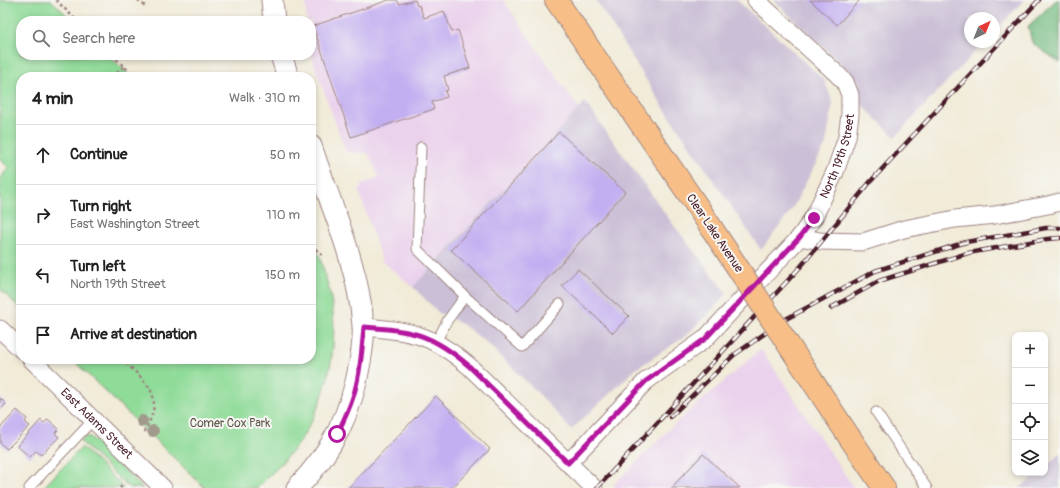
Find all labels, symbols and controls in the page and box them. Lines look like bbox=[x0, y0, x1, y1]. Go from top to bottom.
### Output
north arrow bbox=[964, 12, 1000, 48]
search box bbox=[16, 16, 316, 60]
icon: search bbox=[30, 27, 52, 49]
text: Search here bbox=[62, 29, 135, 48]
text: 4 min bbox=[32, 88, 73, 109]
text: Walk · 310 m bbox=[229, 90, 300, 106]
street label: North 19th Street bbox=[817, 113, 858, 201]
icon: ahead bbox=[32, 144, 54, 166]
text: Continue bbox=[70, 145, 128, 164]
text: 50 m bbox=[270, 147, 300, 163]
street label: Clear Lake Avenue bbox=[683, 191, 746, 275]
text: Turn right bbox=[70, 197, 131, 216]
icon: right bbox=[32, 204, 54, 226]
text: 110 m bbox=[267, 207, 300, 223]
route end bbox=[805, 209, 823, 227]
text: East Washington Street bbox=[70, 216, 199, 232]
text: Turn left bbox=[70, 257, 126, 276]
icon: left bbox=[32, 264, 54, 286]
text: 150 m bbox=[265, 267, 300, 283]
text: North 19th Street bbox=[70, 276, 166, 292]
icon: arrive bbox=[32, 324, 54, 346]
text: Arrive at destination bbox=[70, 325, 197, 344]
map controls bbox=[1012, 332, 1048, 476]
button: + bbox=[1012, 332, 1048, 368]
button: − bbox=[1012, 368, 1048, 404]
street label: East Adams Street bbox=[57, 385, 136, 462]
button: locate bbox=[1012, 404, 1048, 440]
park label: Comer Cox Park bbox=[190, 416, 270, 431]
route start bbox=[328, 425, 346, 443]
button: layers bbox=[1012, 440, 1048, 476]

